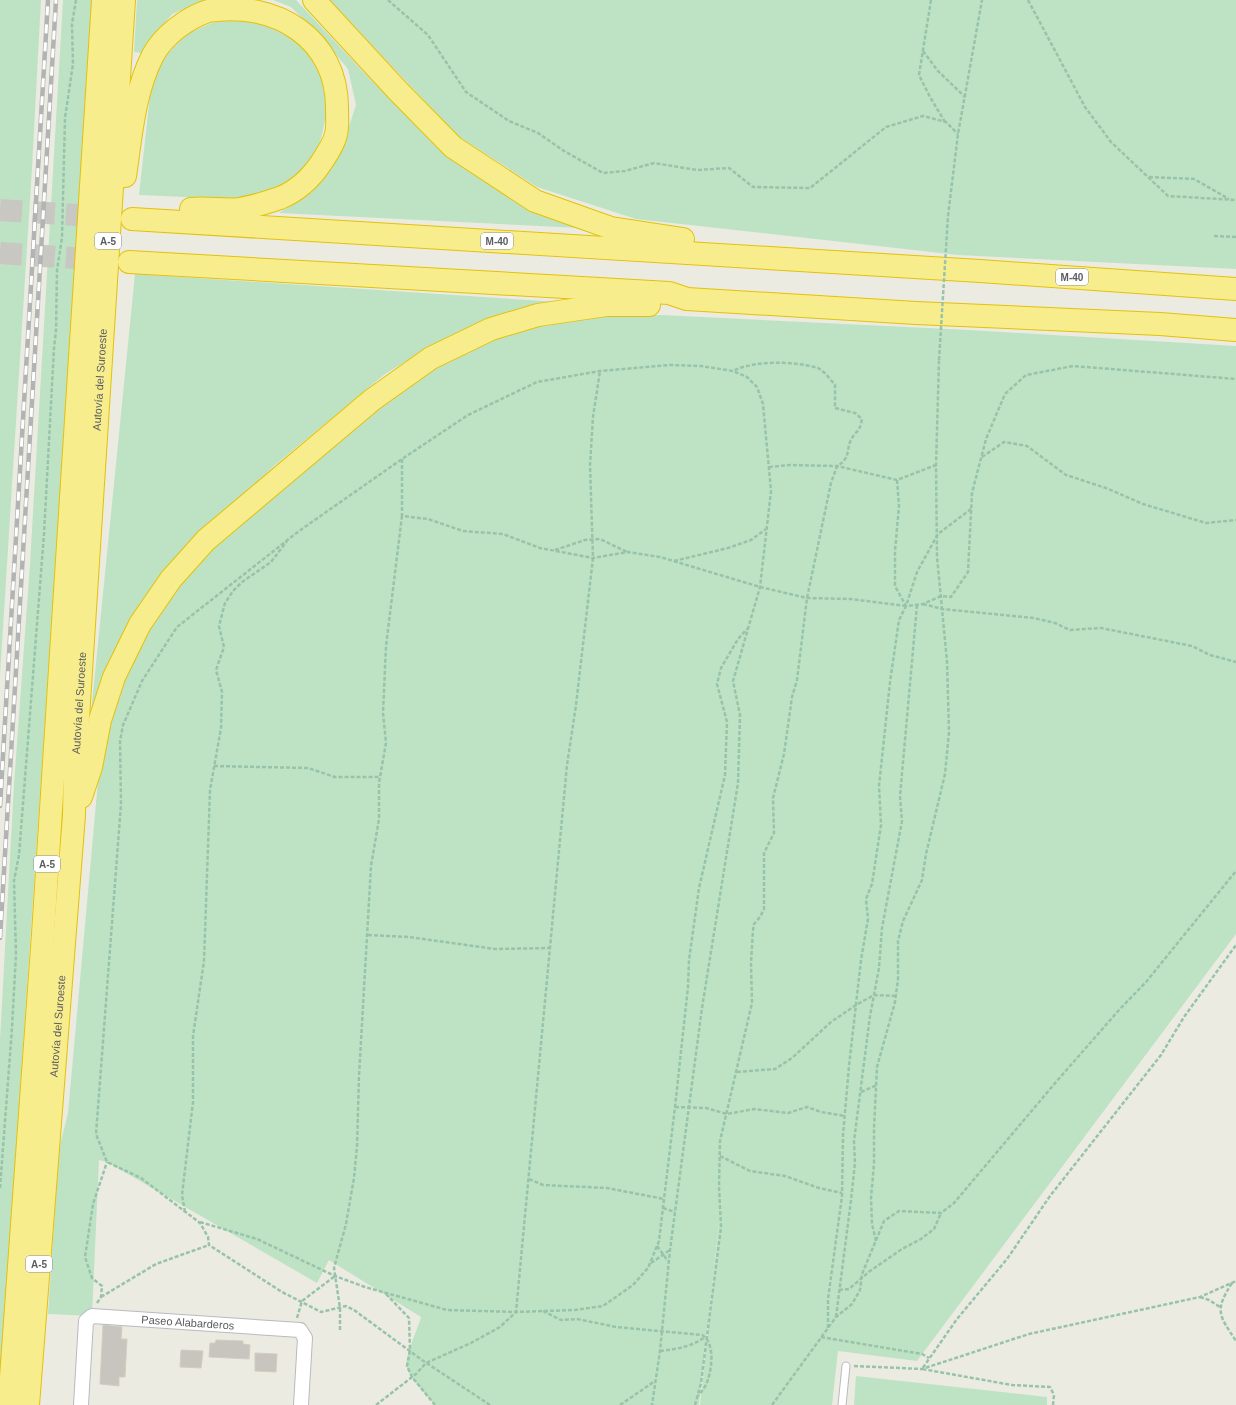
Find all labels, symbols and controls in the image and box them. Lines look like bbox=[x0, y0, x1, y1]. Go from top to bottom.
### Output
road number: A-5 bbox=[95, 233, 121, 249]
road number: M-40 bbox=[481, 233, 513, 249]
road number: M-40 bbox=[1056, 269, 1088, 285]
street label: Autovía del Suroeste bbox=[90, 328, 109, 431]
street label: Autovía del Suroeste bbox=[70, 652, 88, 754]
road number: A-5 bbox=[34, 856, 60, 872]
street label: Autovía del Suroeste bbox=[48, 975, 67, 1078]
road number: A-5 bbox=[26, 1256, 52, 1272]
street label: Paseo Alabarderos bbox=[141, 1313, 235, 1332]

